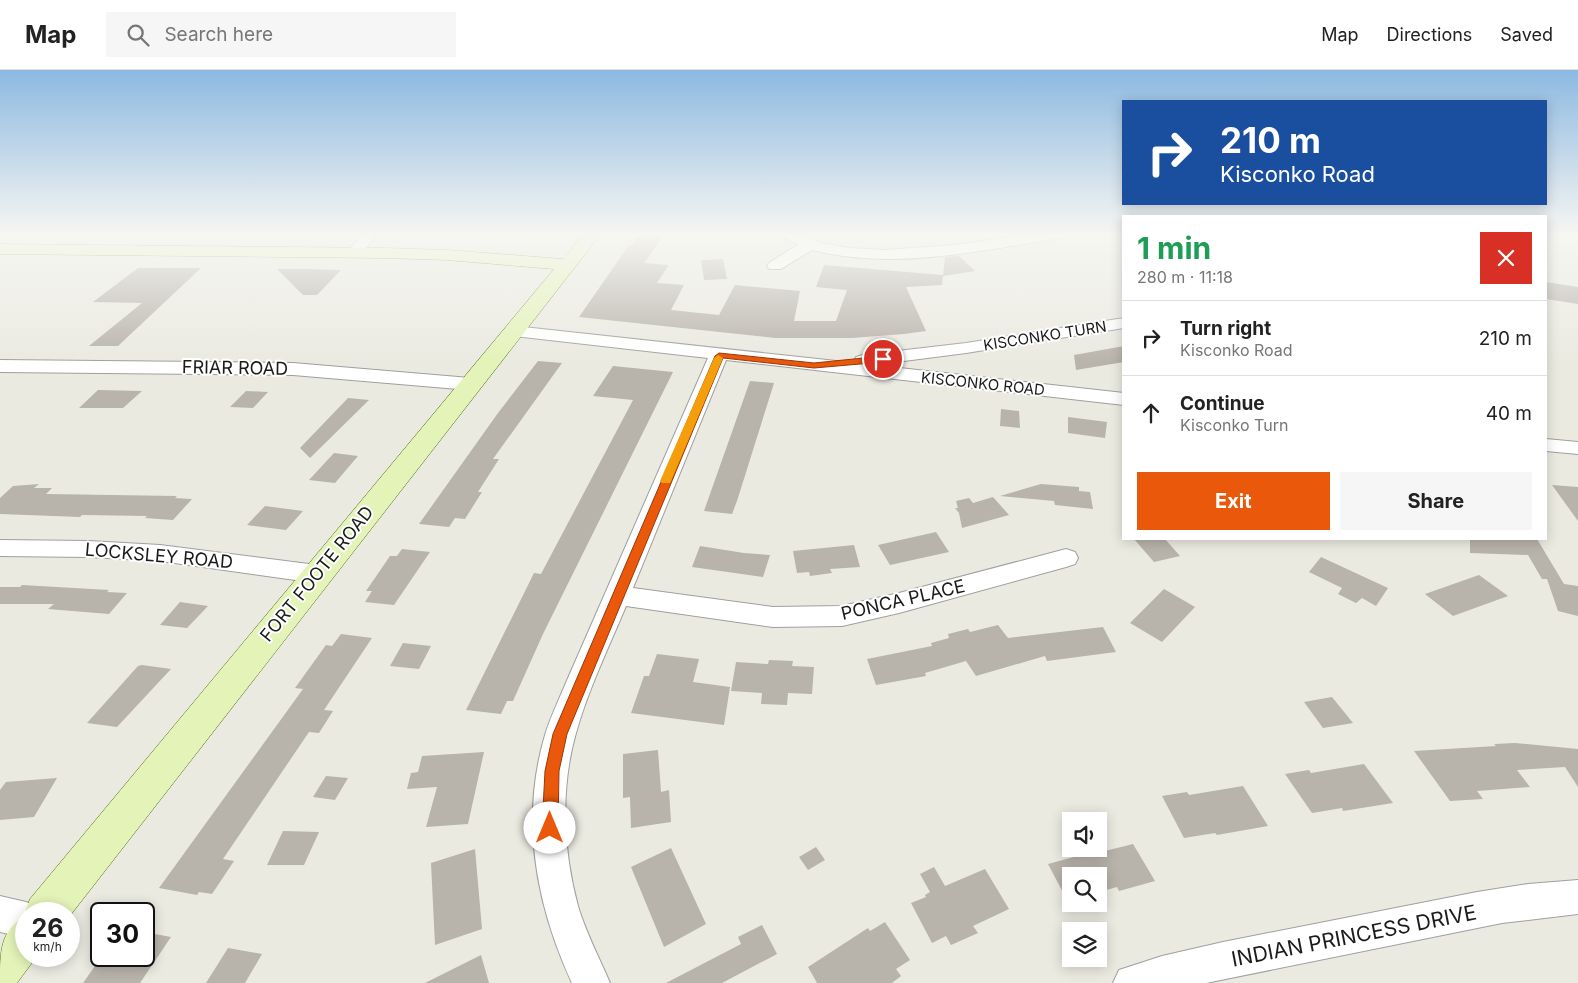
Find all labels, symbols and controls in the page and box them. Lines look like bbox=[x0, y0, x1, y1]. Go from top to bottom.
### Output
search box bbox=[106, 12, 456, 57]
text: Map bbox=[25, 20, 76, 49]
icon: search bbox=[124, 21, 152, 49]
text: Search here bbox=[164, 23, 273, 46]
text: Map bbox=[1321, 24, 1359, 45]
text: Directions bbox=[1387, 24, 1472, 45]
text: Saved bbox=[1500, 24, 1553, 45]
text: 210 m bbox=[1220, 119, 1321, 161]
icon: right bbox=[1137, 120, 1202, 185]
text: Kisconko Road bbox=[1220, 161, 1375, 187]
text: 1 min bbox=[1137, 230, 1211, 266]
button: close bbox=[1480, 232, 1532, 284]
text: 280 m · 11:18 bbox=[1137, 267, 1233, 287]
street label: KISCONKO TURN bbox=[982, 316, 1108, 355]
text: Turn right bbox=[1180, 317, 1271, 340]
icon: right bbox=[1137, 324, 1165, 352]
text: 210 m bbox=[1479, 327, 1532, 350]
pin bbox=[862, 338, 904, 380]
text: Kisconko Road bbox=[1180, 340, 1293, 360]
icon: arrive bbox=[869, 345, 897, 373]
street label: FRIAR ROAD bbox=[182, 356, 288, 379]
street label: KISCONKO ROAD bbox=[920, 368, 1046, 399]
text: Continue bbox=[1180, 392, 1265, 415]
icon: ahead bbox=[1137, 399, 1165, 427]
text: 40 m bbox=[1486, 402, 1532, 425]
text: Kisconko Turn bbox=[1180, 415, 1288, 435]
button: Exit bbox=[1137, 472, 1330, 530]
button: Share bbox=[1340, 472, 1532, 530]
street label: FORT FOOTE ROAD bbox=[256, 502, 378, 646]
street label: LOCKSLEY ROAD bbox=[84, 539, 234, 572]
street label: PONCA PLACE bbox=[839, 575, 967, 624]
position arrow bbox=[523, 801, 575, 853]
map controls bbox=[1062, 812, 1107, 967]
button: sound bbox=[1062, 812, 1107, 857]
button: search bbox=[1062, 867, 1107, 912]
street label: INDIAN PRINCESS DRIVE bbox=[1229, 899, 1479, 972]
speed limit sign: 30 bbox=[90, 902, 155, 967]
text: 26 bbox=[32, 913, 63, 943]
button: layers bbox=[1062, 922, 1107, 967]
text: km/h bbox=[33, 939, 62, 954]

